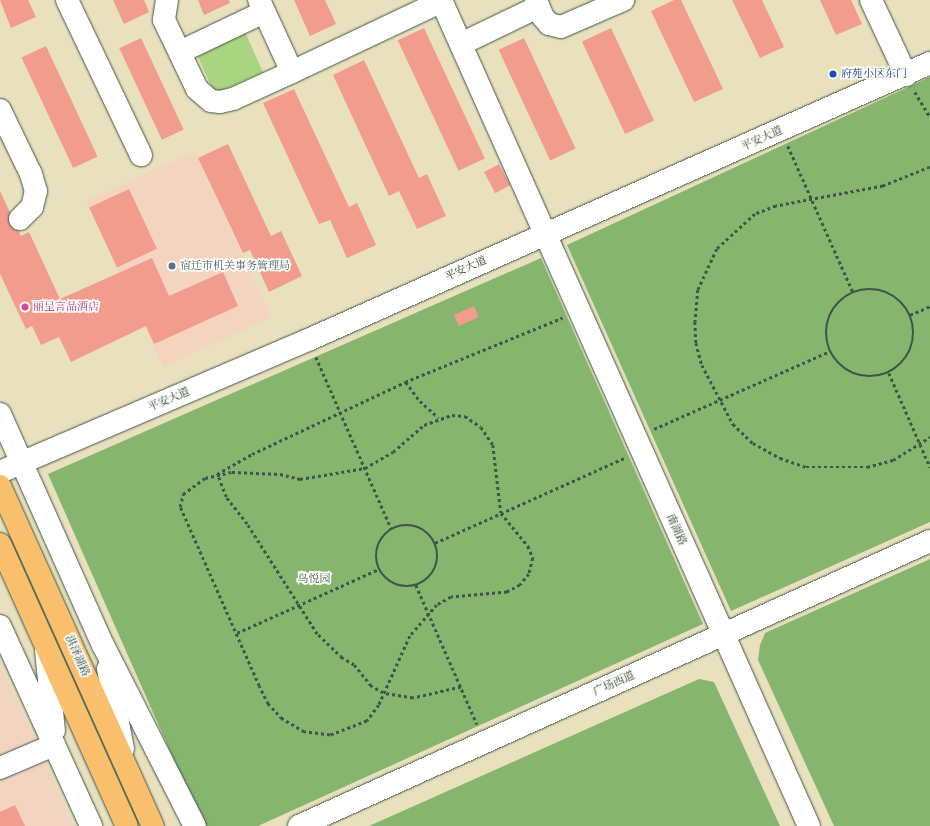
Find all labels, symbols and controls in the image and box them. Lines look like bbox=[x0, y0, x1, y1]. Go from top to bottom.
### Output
place label: 府苑小区东门 bbox=[841, 67, 907, 81]
marker: 府苑小区东门 bbox=[828, 69, 838, 79]
street label: 平安大道 bbox=[739, 124, 785, 154]
street label: 平安大道 bbox=[443, 254, 489, 284]
place label: 宿迁市机关事务管理局 bbox=[180, 259, 290, 273]
marker: 宿迁市机关事务管理局 bbox=[167, 261, 177, 271]
place label: 丽呈言品酒店 bbox=[33, 300, 99, 314]
marker: 丽呈言品酒店 bbox=[20, 302, 30, 312]
street label: 平安大道 bbox=[146, 385, 192, 415]
street label: 南湖路 bbox=[663, 512, 689, 548]
park label: 鸟悦园 bbox=[298, 572, 330, 586]
street label: 洪泽湖路 bbox=[62, 633, 92, 679]
street label: 广场西道 bbox=[591, 669, 637, 699]

